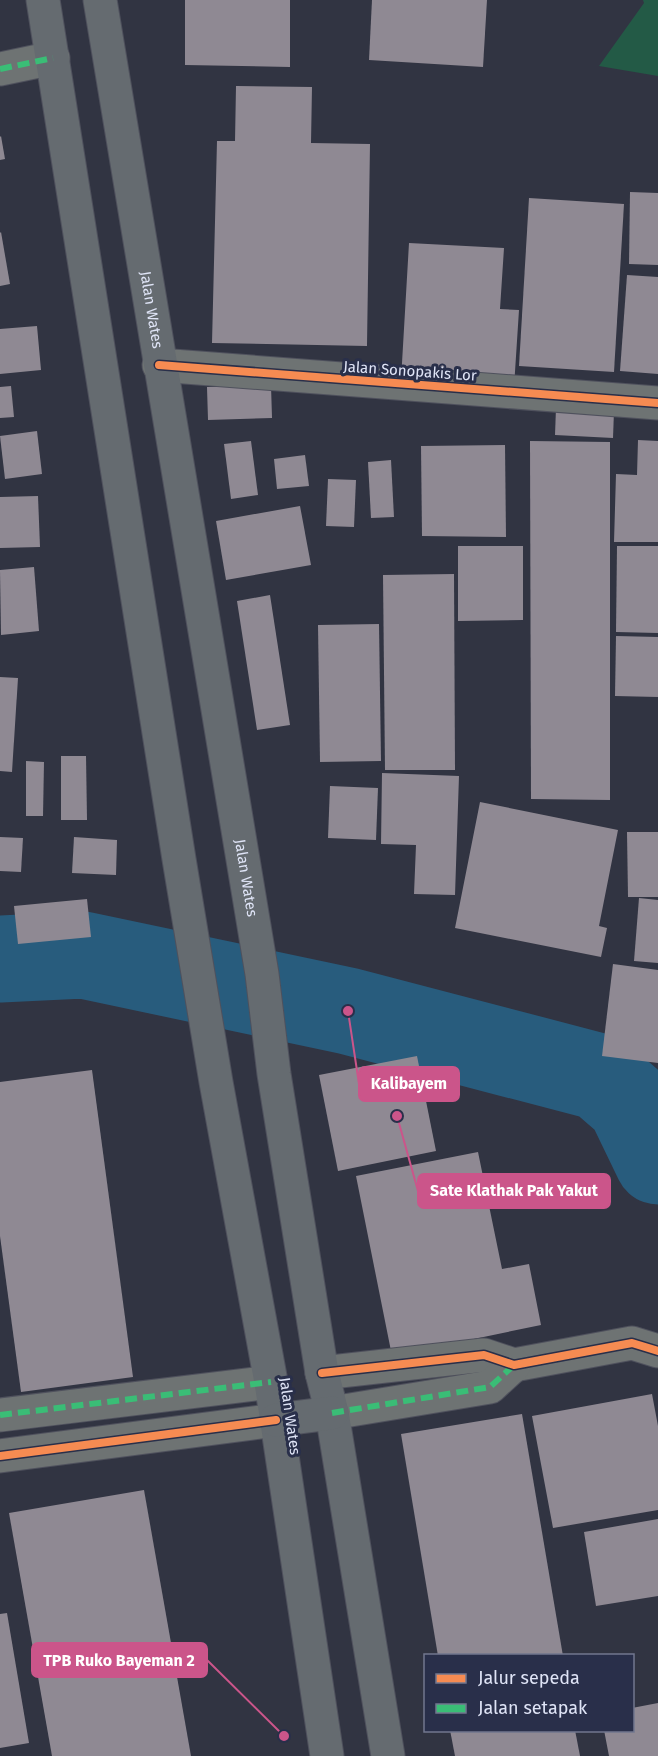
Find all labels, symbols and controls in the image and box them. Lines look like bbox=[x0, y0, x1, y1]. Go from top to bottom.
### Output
street label: Jalan Wates bbox=[136, 270, 167, 350]
street label: Jalan Sonopakis Lor bbox=[343, 357, 478, 385]
street label: Jalan Wates bbox=[231, 838, 261, 918]
callout: Kalibayem bbox=[359, 1067, 459, 1101]
text: Kalibayem bbox=[371, 1074, 447, 1093]
callout: Sate Klathak Pak Yakut bbox=[418, 1174, 610, 1208]
text: Sate Klathak Pak Yakut bbox=[430, 1181, 599, 1200]
street label: Jalan Wates bbox=[276, 1376, 304, 1456]
callout: TPB Ruko Bayeman 2 bbox=[32, 1643, 207, 1677]
text: TPB Ruko Bayeman 2 bbox=[43, 1651, 195, 1670]
legend bbox=[424, 1654, 634, 1732]
text: Jalur sepeda bbox=[478, 1667, 580, 1689]
text: Jalan setapak bbox=[478, 1697, 588, 1719]

